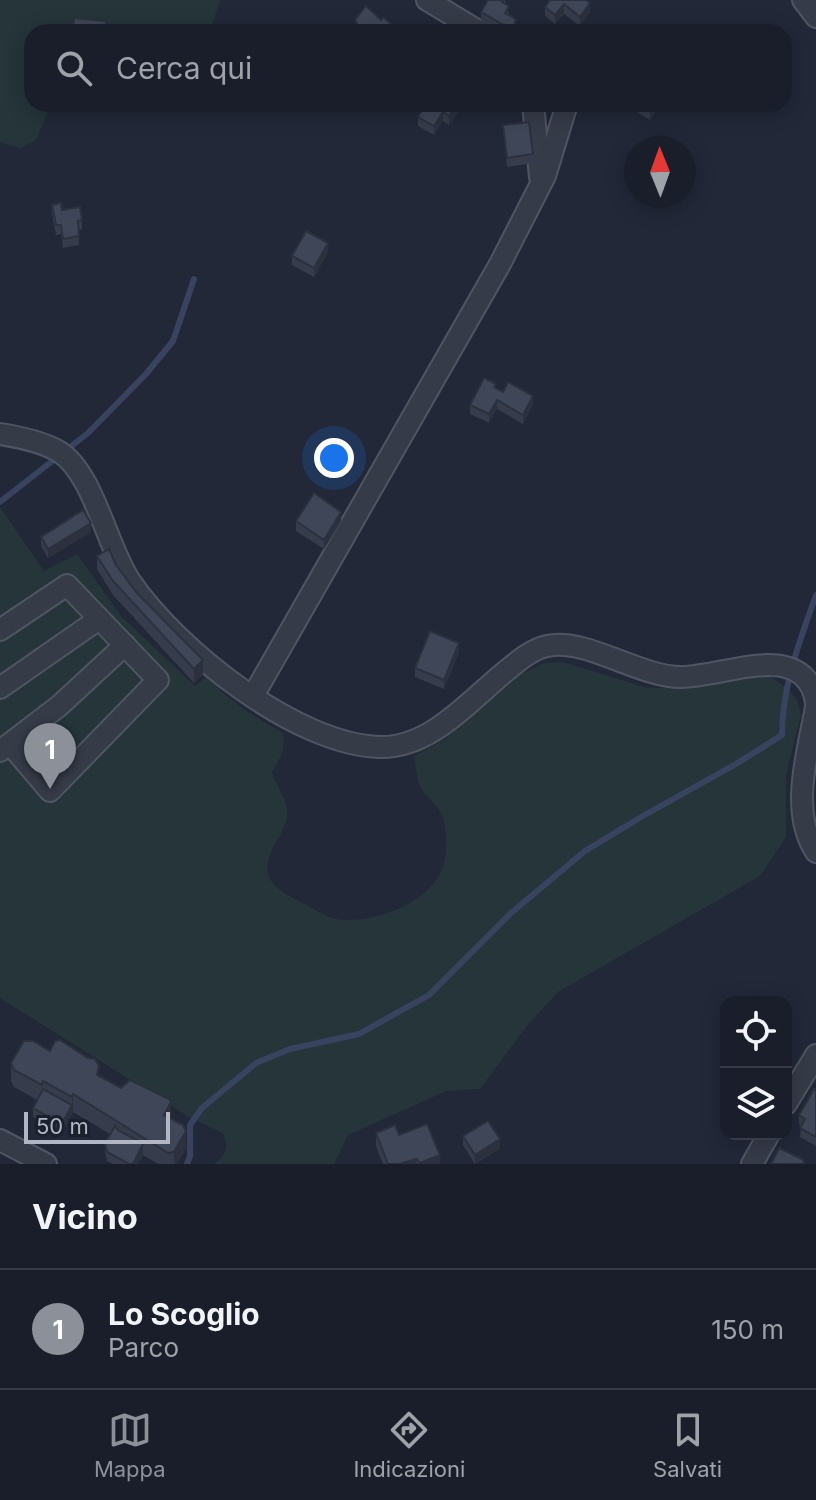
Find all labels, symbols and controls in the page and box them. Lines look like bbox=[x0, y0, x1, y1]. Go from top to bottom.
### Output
search box bbox=[24, 24, 792, 112]
icon: search bbox=[52, 46, 96, 90]
text: Cerca qui bbox=[116, 50, 252, 86]
north arrow bbox=[624, 136, 696, 208]
your location bbox=[314, 438, 354, 478]
pin: 1 bbox=[24, 723, 76, 789]
map controls bbox=[720, 996, 792, 1140]
button: locate bbox=[720, 996, 792, 1068]
button: layers bbox=[720, 1068, 792, 1140]
scale bar bbox=[24, 1108, 170, 1144]
text: 50 m bbox=[36, 1113, 89, 1139]
text: Vicino bbox=[32, 1196, 138, 1237]
text: Lo Scoglio bbox=[108, 1296, 260, 1332]
text: 1 bbox=[52, 1314, 64, 1345]
text: 150 m bbox=[711, 1314, 784, 1345]
text: Parco bbox=[108, 1332, 179, 1363]
tab: Mappa bbox=[94, 1408, 166, 1482]
tab: Indicazioni bbox=[353, 1408, 465, 1482]
tab: Salvati bbox=[653, 1408, 722, 1482]

